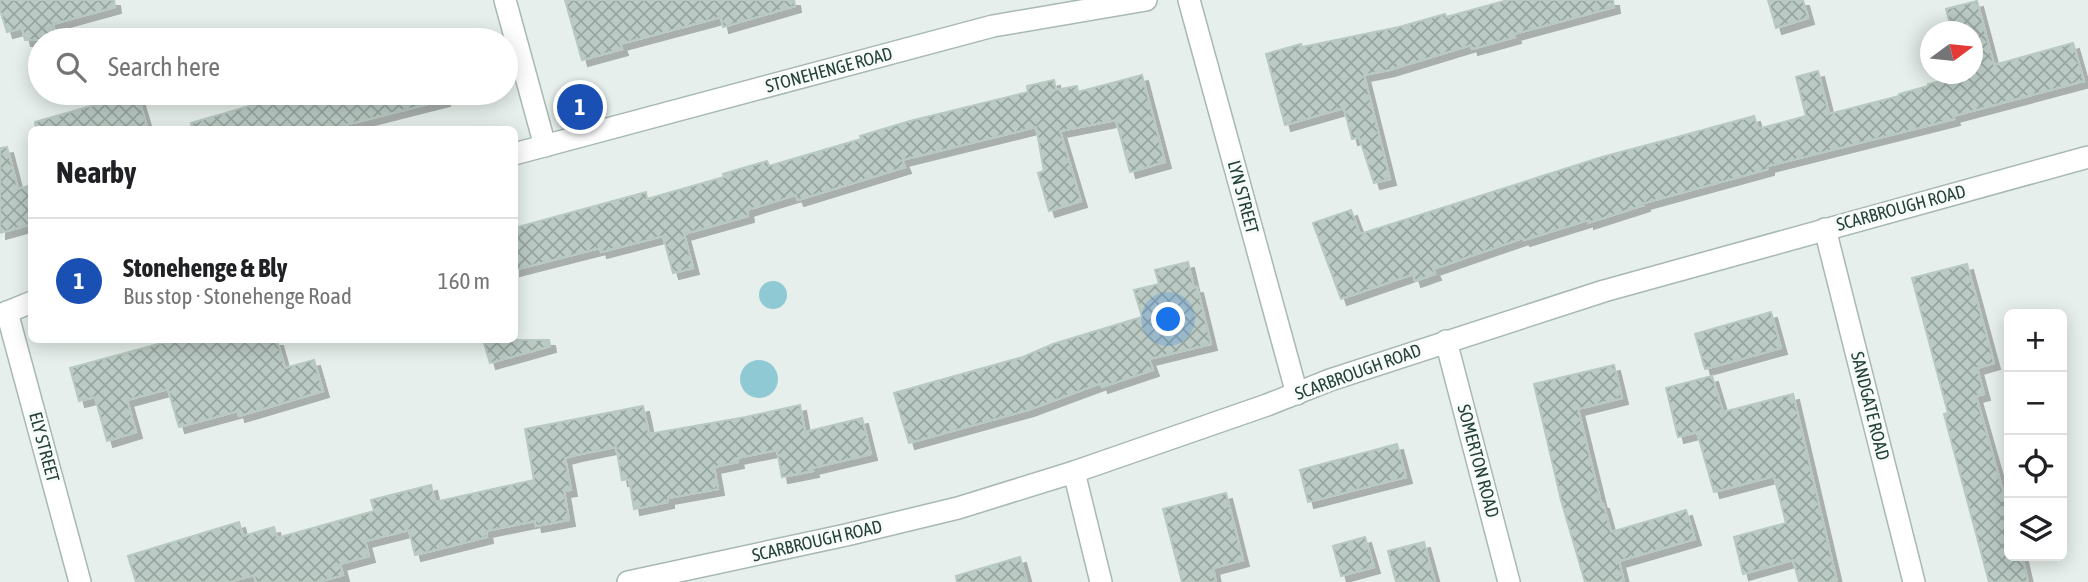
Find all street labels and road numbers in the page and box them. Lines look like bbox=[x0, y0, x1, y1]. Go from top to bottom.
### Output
street label: STONEHENGE ROAD bbox=[763, 42, 895, 97]
street label: LYN STREET bbox=[1224, 158, 1263, 236]
street label: SCARBROUGH ROAD bbox=[1834, 180, 1968, 235]
street label: SCARBROUGH ROAD bbox=[1292, 339, 1424, 404]
street label: SANDGATE ROAD bbox=[1847, 349, 1894, 462]
street label: SOMERTON ROAD bbox=[1453, 402, 1504, 520]
street label: ELY STREET bbox=[25, 410, 64, 484]
street label: SCARBROUGH ROAD bbox=[750, 515, 884, 566]

